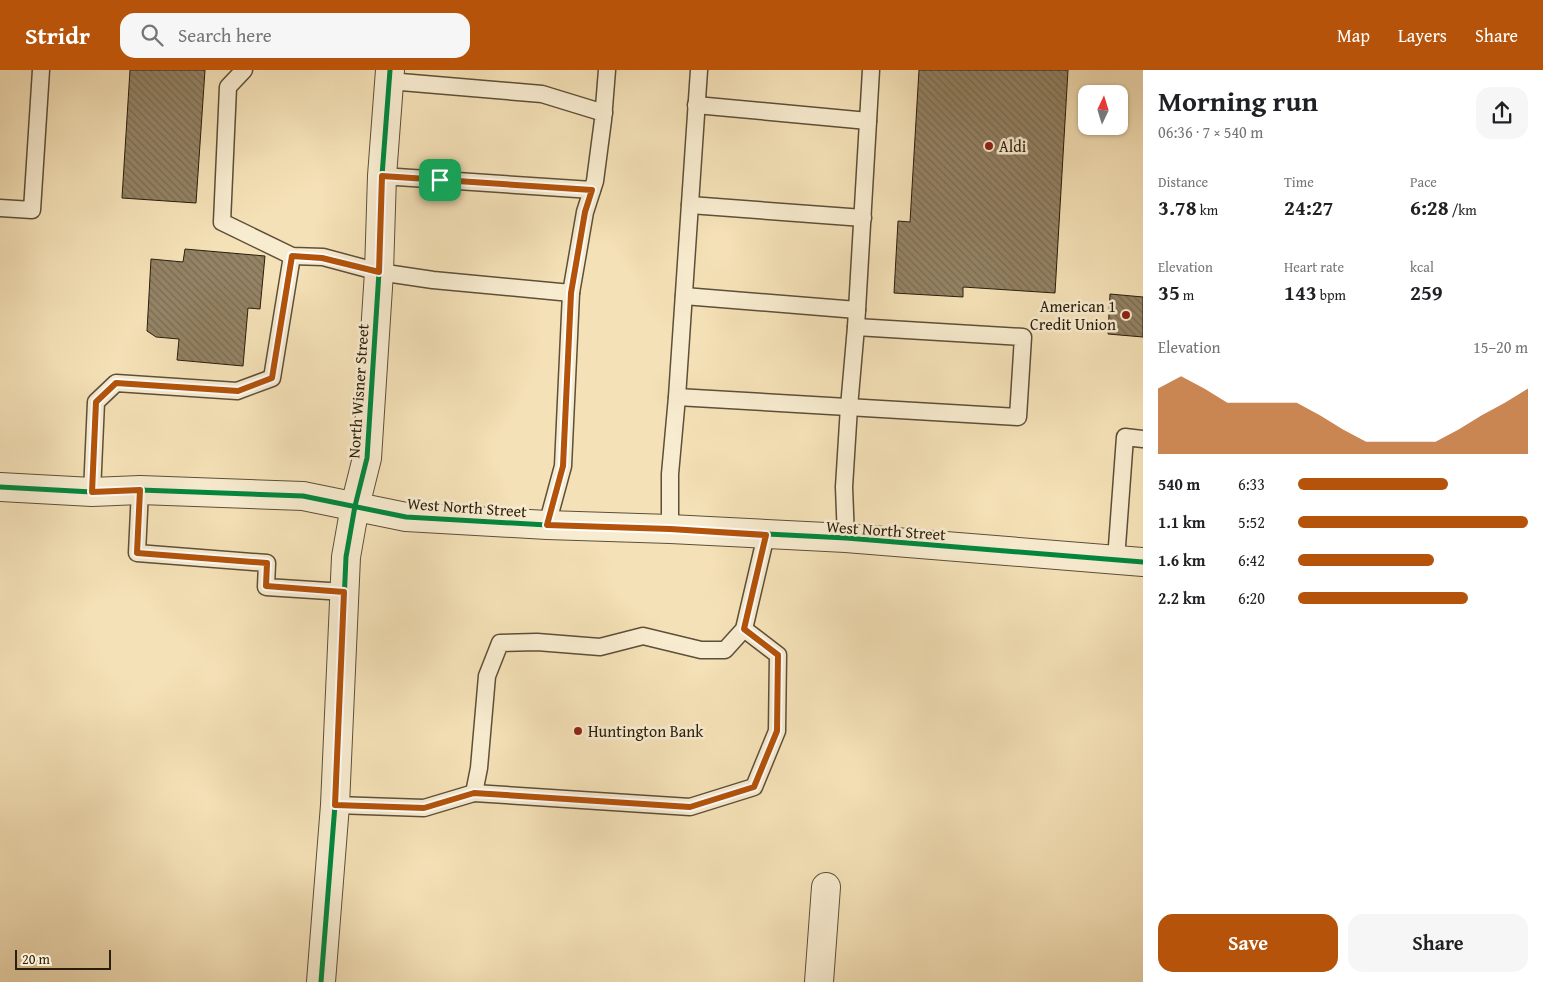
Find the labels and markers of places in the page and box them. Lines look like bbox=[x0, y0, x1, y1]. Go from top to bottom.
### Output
place label: Aldi bbox=[999, 134, 1027, 158]
marker: Aldi bbox=[983, 140, 995, 152]
pin bbox=[419, 159, 461, 201]
place label: American 1 Credit Union bbox=[1030, 294, 1116, 336]
marker: American 1 Credit Union bbox=[1120, 309, 1132, 321]
place label: Huntington Bank bbox=[588, 719, 704, 743]
marker: Huntington Bank bbox=[572, 725, 584, 737]

